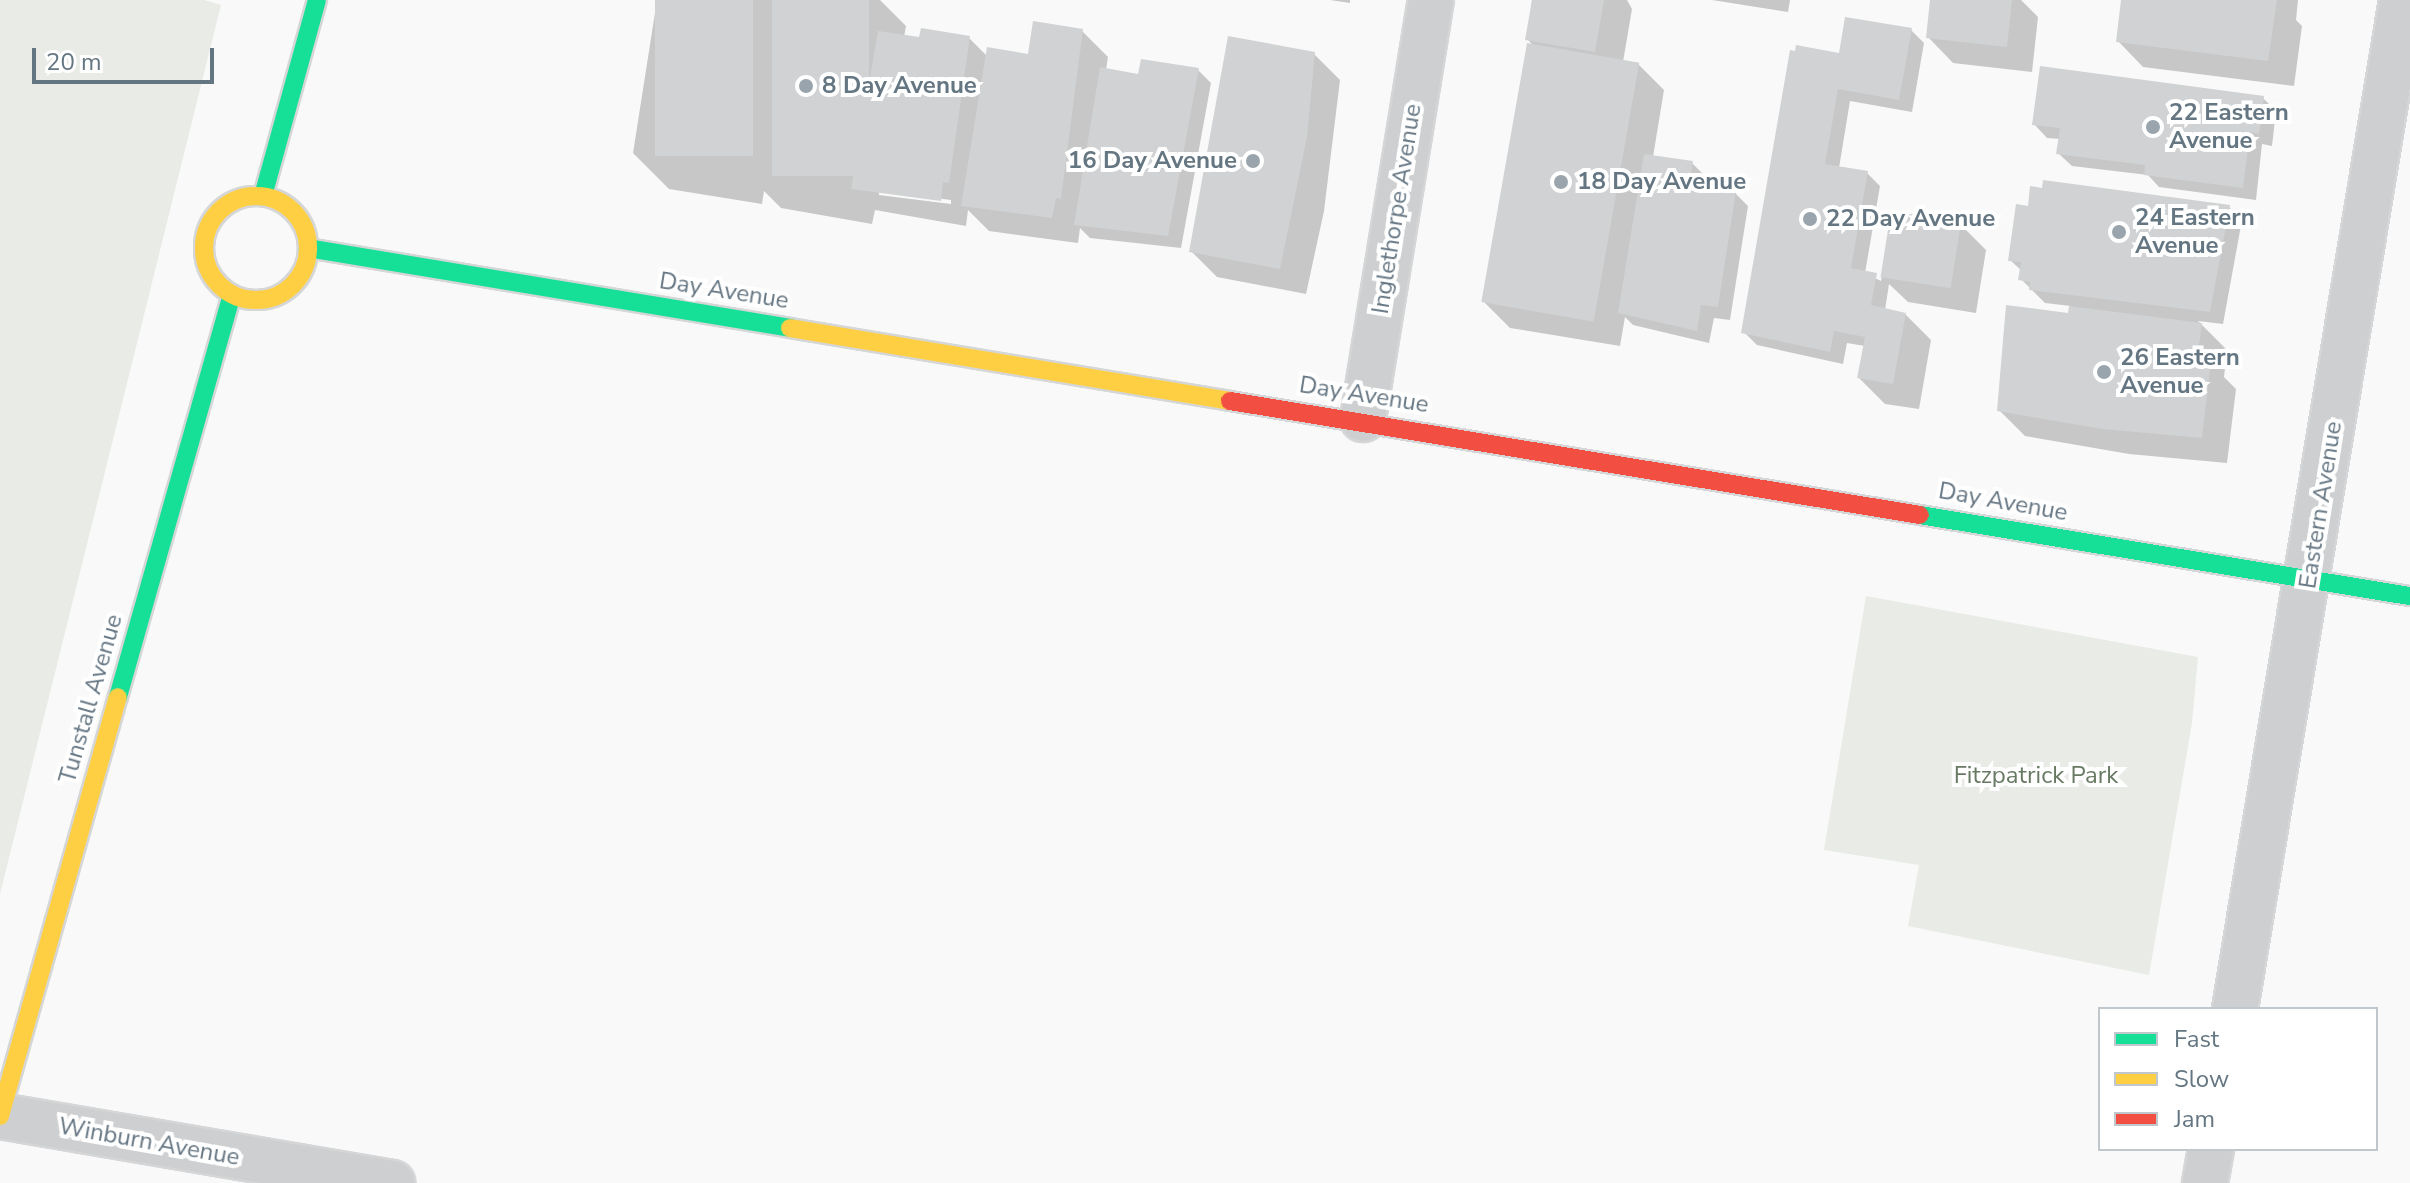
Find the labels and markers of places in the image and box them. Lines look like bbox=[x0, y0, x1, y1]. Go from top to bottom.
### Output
place label: 8 Day Avenue bbox=[822, 72, 977, 100]
marker: 8 Day Avenue bbox=[797, 77, 815, 95]
place label: 22 Eastern Avenue bbox=[2169, 99, 2289, 155]
marker: 22 Eastern Avenue bbox=[2144, 118, 2162, 136]
place label: 16 Day Avenue bbox=[1068, 147, 1237, 175]
marker: 16 Day Avenue bbox=[1244, 152, 1262, 170]
place label: 18 Day Avenue bbox=[1577, 168, 1746, 196]
marker: 18 Day Avenue bbox=[1552, 173, 1570, 191]
place label: 24 Eastern Avenue bbox=[2135, 204, 2255, 260]
place label: 22 Day Avenue bbox=[1826, 205, 1995, 233]
marker: 22 Day Avenue bbox=[1801, 210, 1819, 228]
marker: 24 Eastern Avenue bbox=[2110, 223, 2128, 241]
place label: 26 Eastern Avenue bbox=[2120, 344, 2240, 400]
marker: 26 Eastern Avenue bbox=[2095, 363, 2113, 381]

